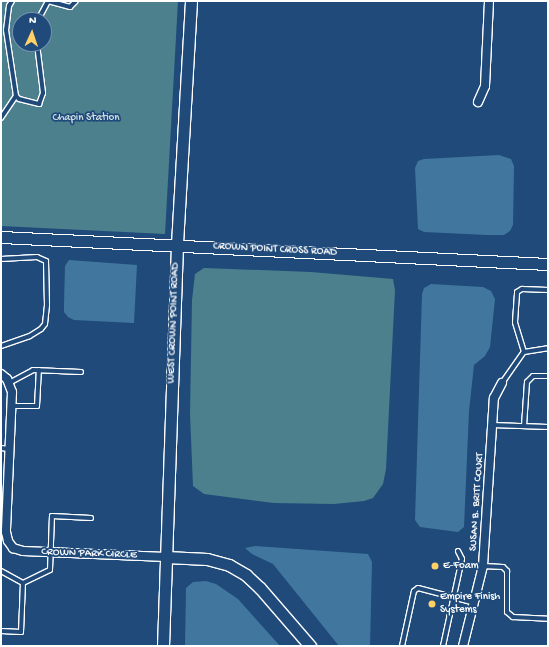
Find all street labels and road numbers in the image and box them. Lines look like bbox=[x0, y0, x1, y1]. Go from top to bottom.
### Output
street label: CROWN POINT CROSS ROAD bbox=[213, 240, 337, 260]
street label: WEST CROWN POINT ROAD bbox=[165, 262, 183, 384]
street label: SUSAN B. BRITT COURT bbox=[467, 452, 487, 552]
street label: CROWN PARK CIRCLE bbox=[41, 546, 137, 562]

